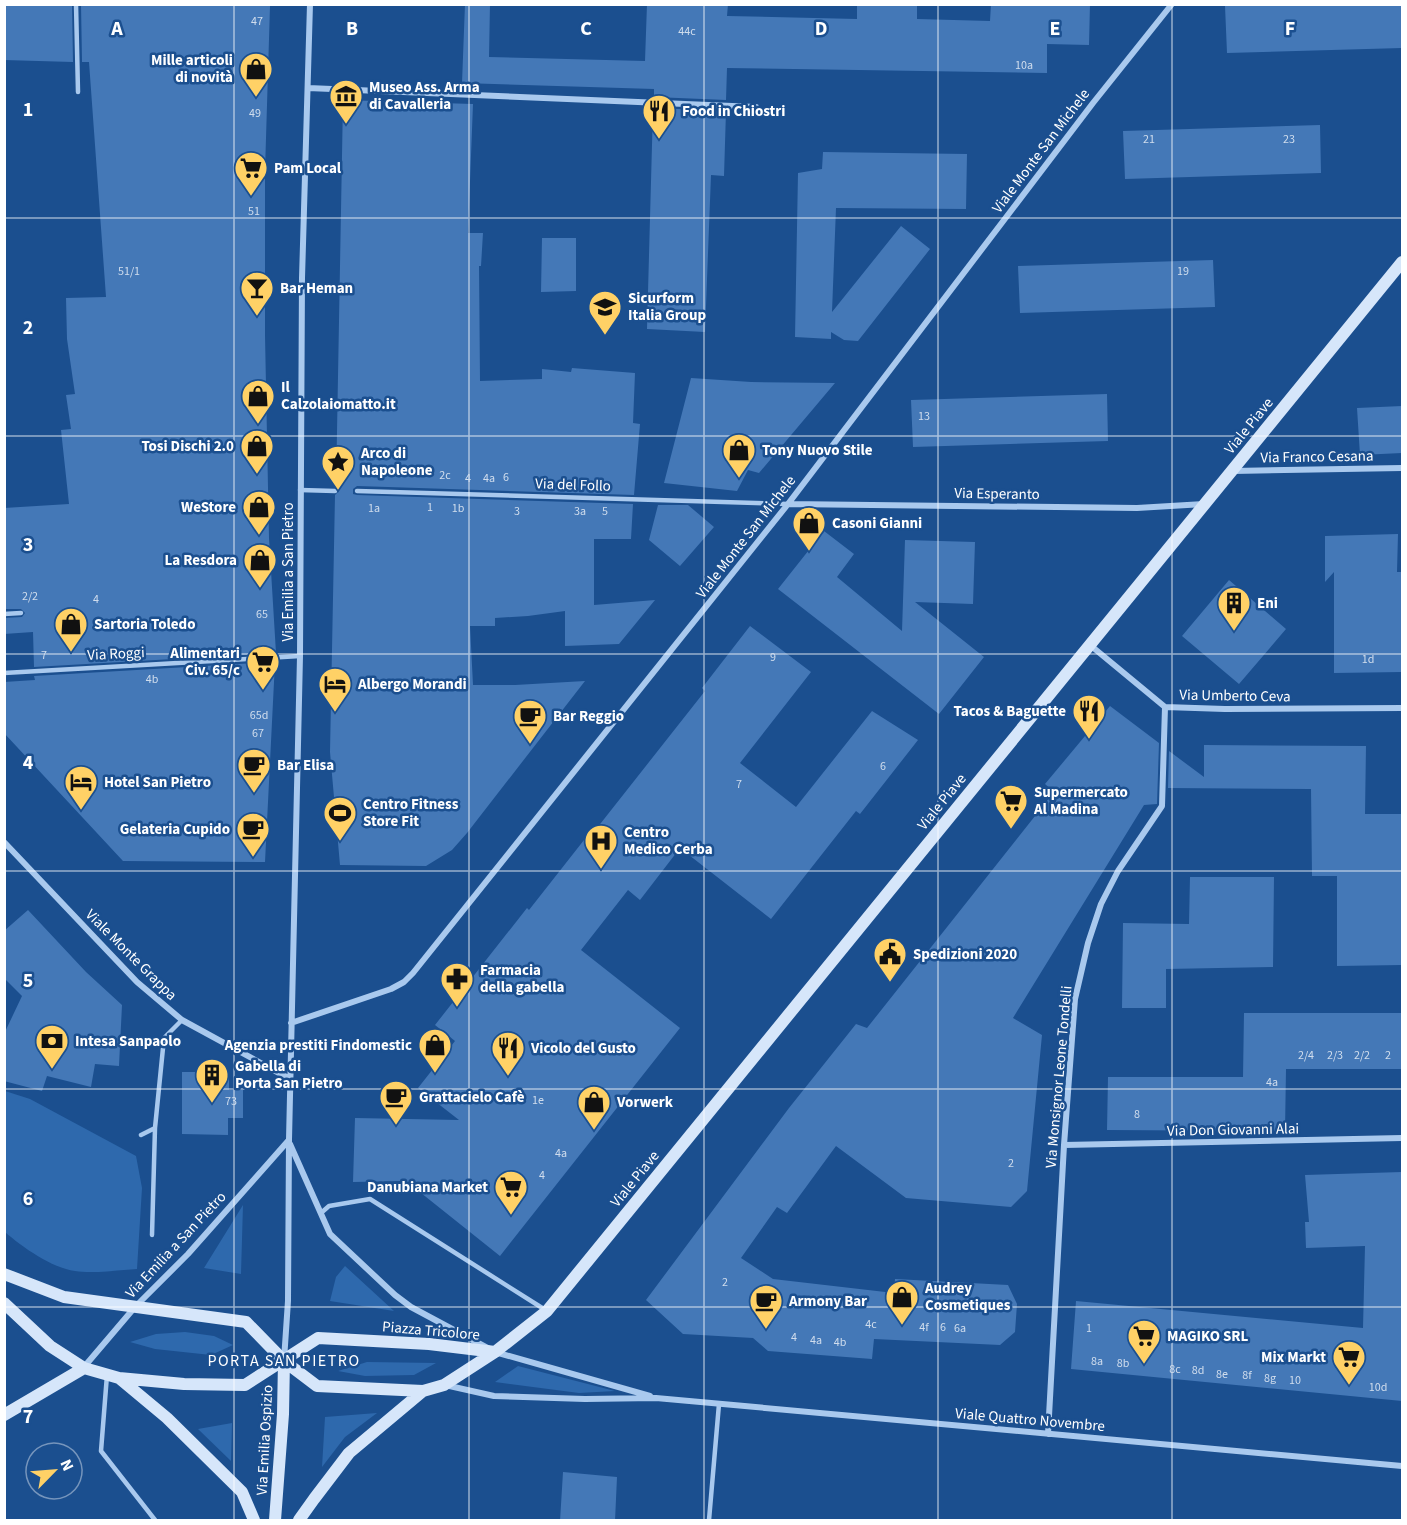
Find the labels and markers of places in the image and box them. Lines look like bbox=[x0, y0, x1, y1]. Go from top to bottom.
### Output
place label: Mille articoli di novità bbox=[151, 50, 233, 88]
shop icon: Mille articoli di novità bbox=[238, 51, 274, 98]
place label: Museo Ass. Arma di Cavalleria bbox=[369, 77, 480, 115]
museum icon: Museo Ass. Arma di Cavalleria bbox=[328, 78, 364, 125]
restaurant icon: Food in Chiostri bbox=[641, 93, 677, 140]
place label: Food in Chiostri bbox=[682, 101, 785, 122]
supermarket icon: Pam Local bbox=[233, 150, 269, 197]
place label: Pam Local bbox=[274, 158, 342, 179]
bar icon: Bar Heman bbox=[239, 270, 275, 317]
place label: Bar Heman bbox=[280, 278, 353, 299]
place label: Sicurform Italia Group bbox=[628, 288, 706, 326]
school or university icon: Sicurform Italia Group bbox=[587, 289, 623, 336]
place label: Il Calzolaiomatto.it bbox=[281, 377, 396, 415]
shop icon: Il Calzolaiomatto.it bbox=[240, 378, 276, 425]
shop icon: Tosi Dischi 2.0 bbox=[239, 428, 275, 475]
shop icon: Tony Nuovo Stile bbox=[721, 432, 757, 479]
place label: Tosi Dischi 2.0 bbox=[141, 436, 234, 457]
place label: Tony Nuovo Stile bbox=[762, 440, 873, 461]
place label: Arco di Napoleone bbox=[360, 443, 433, 481]
place icon: Arco di Napoleone bbox=[320, 444, 356, 491]
shop icon: WeStore bbox=[241, 489, 277, 536]
place label: WeStore bbox=[181, 497, 236, 518]
shop icon: Casoni Gianni bbox=[791, 505, 827, 552]
place label: Casoni Gianni bbox=[832, 513, 922, 534]
shop icon: La Resdora bbox=[242, 542, 278, 589]
place label: La Resdora bbox=[164, 550, 237, 571]
building icon: Eni bbox=[1216, 585, 1252, 632]
place label: Eni bbox=[1257, 593, 1278, 614]
shop icon: Sartoria Toledo bbox=[53, 606, 89, 653]
place label: Sartoria Toledo bbox=[94, 614, 196, 635]
place label: Alimentari Civ. 65/c bbox=[169, 643, 240, 681]
supermarket icon: Alimentari Civ. 65/c bbox=[245, 644, 281, 691]
hotel icon: Albergo Morandi bbox=[317, 666, 353, 713]
place label: Albergo Morandi bbox=[357, 674, 467, 695]
restaurant icon: Tacos & Baguette bbox=[1071, 693, 1107, 740]
cafe icon: Bar Reggio bbox=[512, 698, 548, 745]
place label: Tacos & Baguette bbox=[953, 701, 1066, 722]
place label: Bar Reggio bbox=[553, 706, 624, 727]
cafe icon: Bar Elisa bbox=[236, 747, 272, 794]
place label: Bar Elisa bbox=[277, 755, 334, 776]
hotel icon: Hotel San Pietro bbox=[63, 764, 99, 811]
place label: Hotel San Pietro bbox=[104, 772, 211, 793]
place label: Supermercato Al Madina bbox=[1033, 782, 1128, 820]
supermarket icon: Supermercato Al Madina bbox=[993, 783, 1029, 830]
place label: Centro Fitness Store Fit bbox=[363, 794, 459, 832]
sports icon: Centro Fitness Store Fit bbox=[322, 795, 358, 842]
cafe icon: Gelateria Cupido bbox=[235, 811, 271, 858]
place label: Gelateria Cupido bbox=[120, 819, 230, 840]
place label: Centro Medico Cerba bbox=[624, 822, 713, 860]
hospital icon: Centro Medico Cerba bbox=[583, 823, 619, 870]
public building icon: Spedizioni 2020 bbox=[872, 936, 908, 983]
place label: Spedizioni 2020 bbox=[913, 944, 1017, 965]
place label: Farmacia della gabella bbox=[480, 960, 564, 998]
pharmacy icon: Farmacia della gabella bbox=[439, 961, 475, 1008]
bank icon: Intesa Sanpaolo bbox=[34, 1023, 70, 1070]
shop icon: Agenzia prestiti Findomestic bbox=[417, 1027, 453, 1074]
restaurant icon: Vicolo del Gusto bbox=[490, 1030, 526, 1077]
place label: Intesa Sanpaolo bbox=[75, 1031, 181, 1052]
place label: Agenzia prestiti Findomestic bbox=[224, 1035, 412, 1056]
place label: Vicolo del Gusto bbox=[530, 1038, 636, 1059]
place label: Gabella di Porta San Pietro bbox=[235, 1056, 343, 1094]
building icon: Gabella di Porta San Pietro bbox=[194, 1057, 230, 1104]
cafe icon: Grattacielo Cafè bbox=[378, 1079, 414, 1126]
shop icon: Vorwerk bbox=[576, 1084, 612, 1131]
place label: Grattacielo Cafè bbox=[419, 1087, 525, 1108]
place label: Vorwerk bbox=[616, 1092, 674, 1113]
supermarket icon: Danubiana Market bbox=[493, 1169, 529, 1216]
place label: Danubiana Market bbox=[367, 1177, 488, 1198]
place label: Audrey Cosmetiques bbox=[924, 1278, 1011, 1316]
shop icon: Audrey Cosmetiques bbox=[884, 1279, 920, 1326]
cafe icon: Armony Bar bbox=[748, 1283, 784, 1330]
place label: Armony Bar bbox=[788, 1291, 867, 1312]
supermarket icon: MAGIKO SRL bbox=[1126, 1318, 1162, 1365]
place label: MAGIKO SRL bbox=[1167, 1326, 1249, 1347]
supermarket icon: Mix Markt bbox=[1331, 1339, 1367, 1386]
place label: Mix Markt bbox=[1261, 1347, 1326, 1368]

